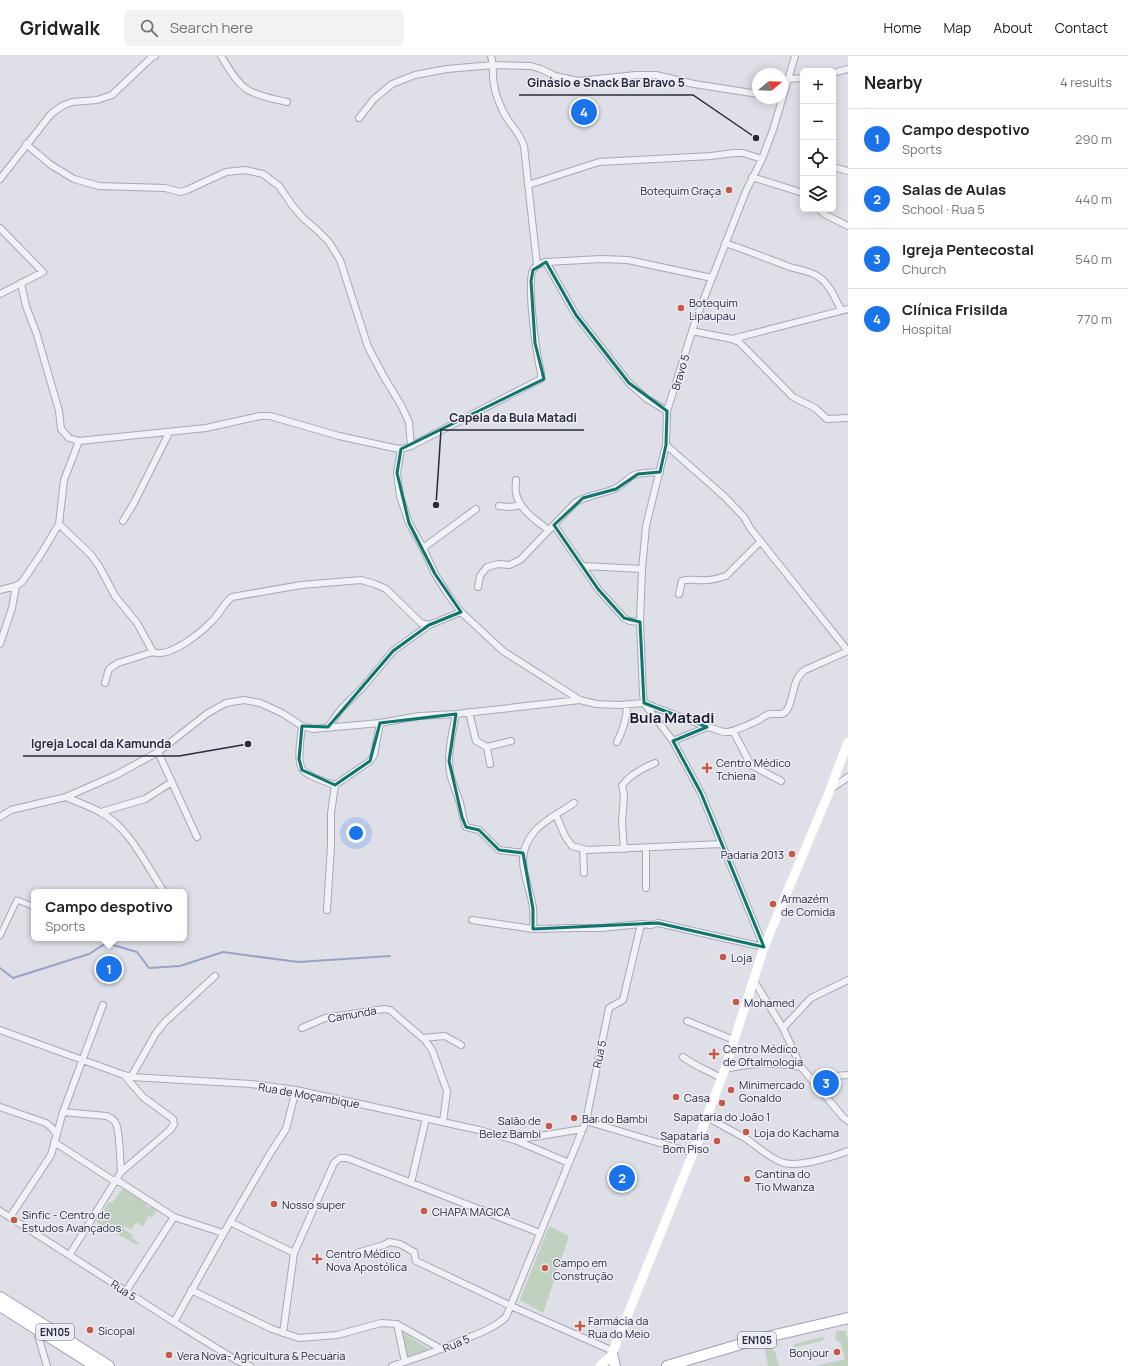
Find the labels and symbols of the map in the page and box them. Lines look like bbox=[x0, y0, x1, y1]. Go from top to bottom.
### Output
north arrow bbox=[752, 68, 788, 104]
callout: Ginásio e Snack Bar Bravo 5 bbox=[519, 71, 693, 95]
text: Ginásio e Snack Bar Bravo 5 bbox=[527, 74, 685, 91]
pin: 4 bbox=[571, 97, 597, 127]
place label: Botequim Graça bbox=[640, 183, 721, 198]
marker: Botequim Graça bbox=[724, 185, 734, 195]
place label: Botequim Lipaupau bbox=[689, 295, 738, 323]
marker: Botequim Lipaupau bbox=[676, 303, 686, 313]
street label: Bravo 5 bbox=[667, 352, 693, 392]
callout: Capela da Bula Matadi bbox=[441, 406, 584, 430]
text: Capela da Bula Matadi bbox=[449, 409, 577, 426]
district label: Bula Matadi bbox=[630, 707, 714, 728]
callout: Igreja Local da Kamunda bbox=[23, 732, 179, 756]
text: Igreja Local da Kamunda bbox=[31, 735, 171, 752]
place label: Centro Médico Tchiena bbox=[716, 755, 791, 783]
marker: Centro Médico Tchiena bbox=[701, 762, 713, 774]
your location bbox=[346, 823, 366, 843]
place label: Padaria 2013 bbox=[721, 847, 784, 862]
marker: Padaria 2013 bbox=[787, 849, 797, 859]
place label: Armazém de Comida bbox=[781, 891, 835, 919]
marker: Armazém de Comida bbox=[768, 899, 778, 909]
place label: Loja bbox=[731, 950, 752, 965]
marker: Loja bbox=[718, 952, 728, 962]
pin: 1 bbox=[96, 954, 122, 984]
place label: Mohamed bbox=[744, 995, 795, 1010]
marker: Mohamed bbox=[731, 997, 741, 1007]
street label: Camunda bbox=[327, 1002, 377, 1026]
street label: Rua 5 bbox=[589, 1039, 609, 1069]
place label: Centro Médico de Oftalmologia bbox=[723, 1041, 803, 1069]
marker: Centro Médico de Oftalmologia bbox=[708, 1048, 720, 1060]
pin: 3 bbox=[813, 1068, 839, 1098]
place label: Minimercado Gonaldo bbox=[739, 1077, 805, 1105]
street label: Rua de Moçambique bbox=[257, 1079, 361, 1111]
marker: Minimercado Gonaldo bbox=[726, 1085, 736, 1095]
place label: Casa bbox=[684, 1090, 710, 1105]
marker: Casa bbox=[671, 1092, 681, 1102]
marker: Sapataria do João 1 bbox=[717, 1098, 727, 1108]
place label: Sapataria do João 1 bbox=[674, 1109, 770, 1124]
place label: Bar do Bambi bbox=[582, 1111, 648, 1126]
place label: Salão de Belez Bambi bbox=[480, 1113, 542, 1141]
marker: Bar do Bambi bbox=[569, 1113, 579, 1123]
marker: Salão de Belez Bambi bbox=[544, 1121, 554, 1131]
place label: Loja do Kachama bbox=[754, 1125, 839, 1140]
marker: Loja do Kachama bbox=[741, 1127, 751, 1137]
place label: Sapataria Bom Piso bbox=[660, 1128, 709, 1156]
marker: Sapataria Bom Piso bbox=[712, 1136, 722, 1146]
pin: 2 bbox=[609, 1163, 635, 1193]
place label: Cantina do Tio Mwanza bbox=[755, 1166, 814, 1194]
marker: Cantina do Tio Mwanza bbox=[742, 1174, 752, 1184]
place label: Nosso super bbox=[282, 1197, 345, 1212]
marker: Nosso super bbox=[269, 1199, 279, 1209]
place label: CHAPA MÁGICA bbox=[432, 1204, 511, 1219]
marker: CHAPA MÁGICA bbox=[419, 1206, 429, 1216]
place label: Sinfic - Centro de Estudos Avançados bbox=[22, 1207, 121, 1235]
marker: Sinfic - Centro de Estudos Avançados bbox=[9, 1215, 19, 1225]
place label: Centro Médico Nova Apostólica bbox=[326, 1246, 407, 1274]
marker: Centro Médico Nova Apostólica bbox=[311, 1253, 323, 1265]
place label: Campo em Construção bbox=[553, 1255, 614, 1283]
marker: Campo em Construção bbox=[540, 1263, 550, 1273]
street label: Rua 5 bbox=[108, 1276, 140, 1304]
place label: Farmácia da Rua do Meio bbox=[588, 1313, 650, 1341]
marker: Farmácia da Rua do Meio bbox=[575, 1321, 585, 1331]
place label: Sicopal bbox=[98, 1323, 135, 1338]
road number: EN105 bbox=[36, 1324, 74, 1340]
marker: Sicopal bbox=[85, 1325, 95, 1335]
street label: Rua 5 bbox=[440, 1331, 472, 1355]
road number: EN105 bbox=[738, 1332, 776, 1348]
place label: Bonjour bbox=[789, 1345, 829, 1360]
marker: Bonjour bbox=[832, 1347, 842, 1357]
place label: Vera Nova- Agricultura & Pecuária bbox=[177, 1348, 345, 1363]
marker: Vera Nova- Agricultura & Pecuária bbox=[164, 1350, 174, 1360]

